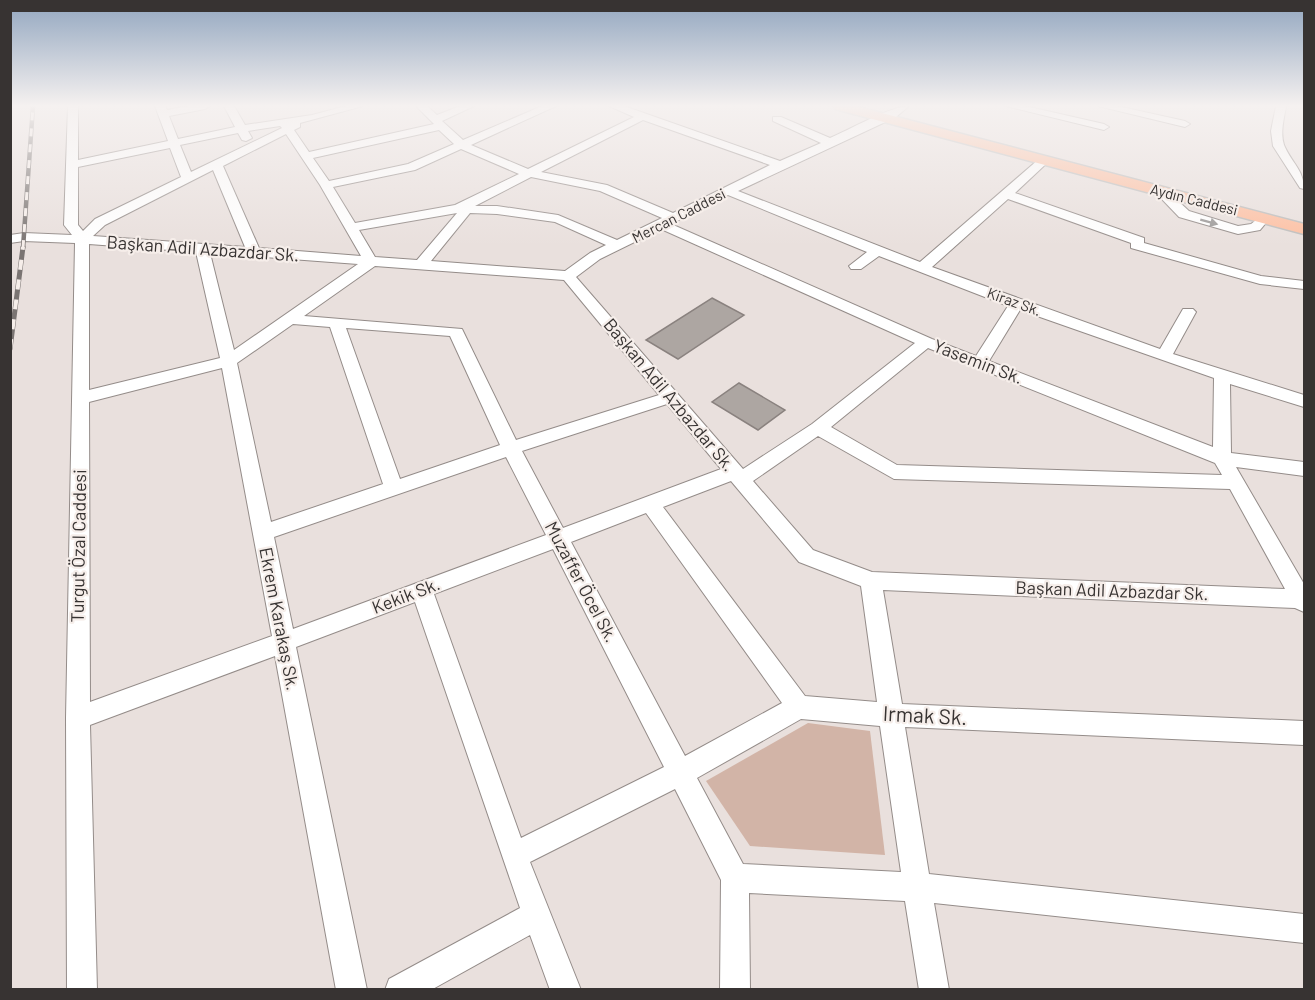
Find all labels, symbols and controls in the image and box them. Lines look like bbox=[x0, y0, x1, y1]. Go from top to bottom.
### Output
street label: Aydın Caddesi bbox=[1149, 179, 1240, 219]
street label: Mercan Caddesi bbox=[629, 184, 728, 246]
one-way arrow bbox=[1200, 218, 1218, 227]
street label: Başkan Adil Azbazdar Sk. bbox=[106, 230, 300, 266]
street label: Kiraz Sk. bbox=[985, 283, 1044, 319]
street label: Başkan Adil Azbazdar Sk. bbox=[599, 313, 740, 475]
street label: Yasemin Sk. bbox=[930, 334, 1026, 388]
street label: Turgut Özal Caddesi bbox=[66, 469, 90, 623]
street label: Muzaffer Öcel Sk. bbox=[541, 517, 623, 646]
street label: Ekrem Karakaş Sk. bbox=[255, 545, 305, 692]
street label: Kekik Sk. bbox=[369, 572, 443, 618]
street label: Başkan Adil Azbazdar Sk. bbox=[1015, 576, 1209, 604]
street label: Irmak Sk. bbox=[882, 700, 968, 729]

